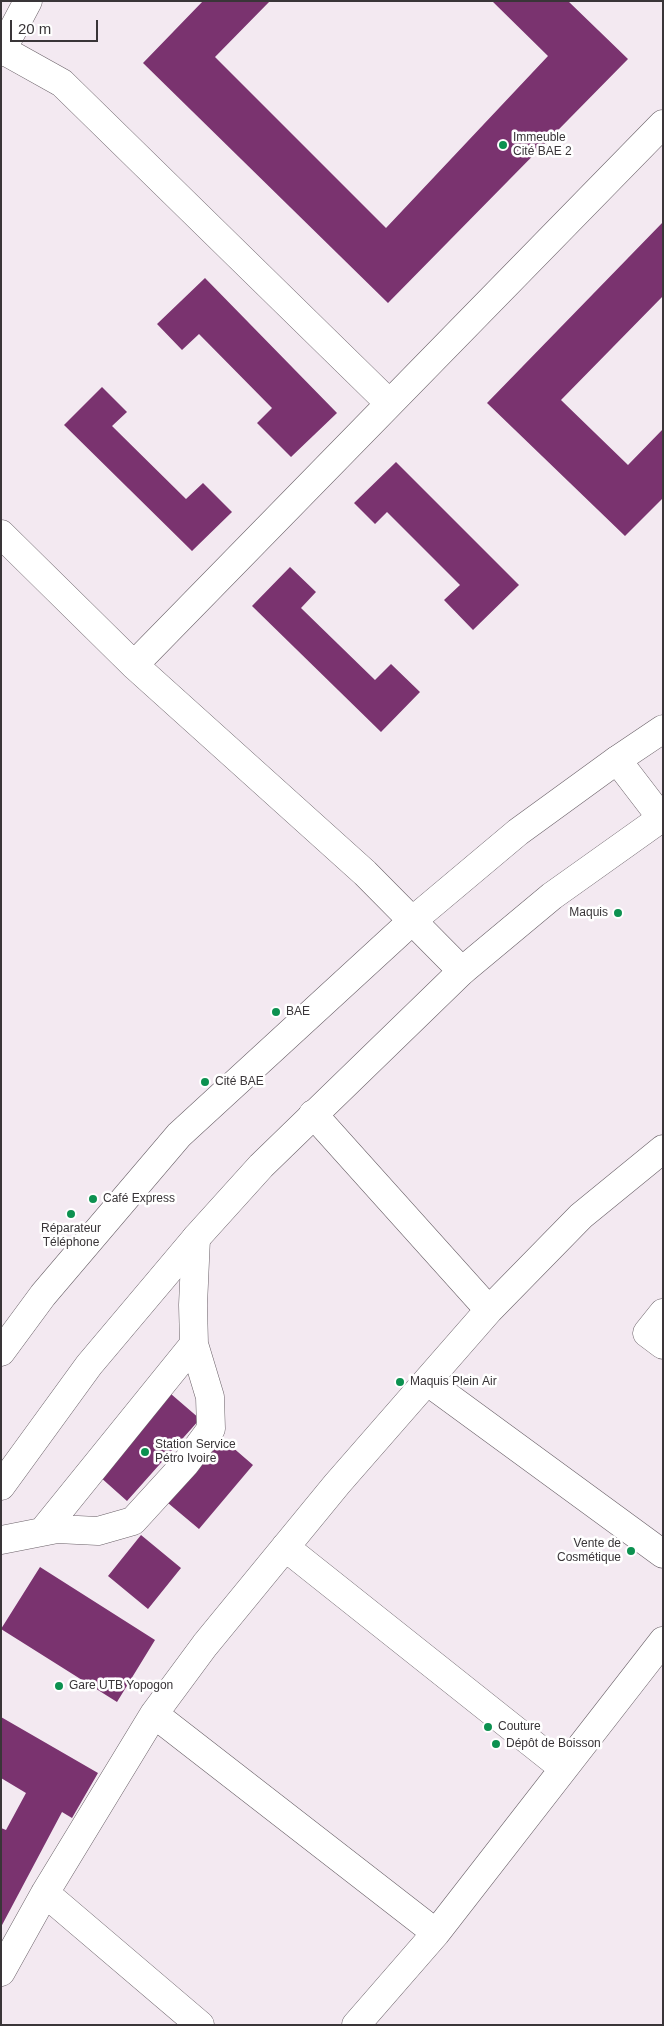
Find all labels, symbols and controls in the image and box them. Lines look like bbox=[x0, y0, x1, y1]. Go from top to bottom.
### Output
scale bar bbox=[12, 10, 100, 42]
text: 20 m bbox=[18, 20, 51, 37]
place label: Immeuble Cité BAE 2 bbox=[513, 131, 572, 159]
marker: Immeuble Cité BAE 2 bbox=[497, 139, 509, 151]
place label: Maquis bbox=[569, 906, 608, 920]
marker: Maquis bbox=[612, 907, 624, 919]
place label: BAE bbox=[286, 1005, 310, 1019]
marker: BAE bbox=[270, 1006, 282, 1018]
place label: Cité BAE bbox=[215, 1075, 264, 1089]
marker: Cité BAE bbox=[199, 1076, 211, 1088]
place label: Café Express bbox=[103, 1192, 175, 1206]
marker: Café Express bbox=[87, 1193, 99, 1205]
marker: Réparateur Téléphone bbox=[65, 1208, 77, 1220]
place label: Réparateur Téléphone bbox=[41, 1222, 101, 1250]
place label: Maquis Plein Air bbox=[410, 1375, 497, 1389]
marker: Maquis Plein Air bbox=[394, 1376, 406, 1388]
place label: Station Service Pétro Ivoire bbox=[155, 1438, 236, 1466]
marker: Station Service Pétro Ivoire bbox=[139, 1446, 151, 1458]
place label: Vente de Cosmétique bbox=[557, 1537, 621, 1565]
marker: Vente de Cosmétique bbox=[625, 1545, 637, 1557]
place label: Gare UTB Yopogon bbox=[69, 1679, 173, 1693]
marker: Gare UTB Yopogon bbox=[53, 1680, 65, 1692]
place label: Couture bbox=[498, 1720, 541, 1734]
marker: Couture bbox=[482, 1721, 494, 1733]
place label: Dépôt de Boisson bbox=[506, 1737, 601, 1751]
marker: Dépôt de Boisson bbox=[490, 1738, 502, 1750]

